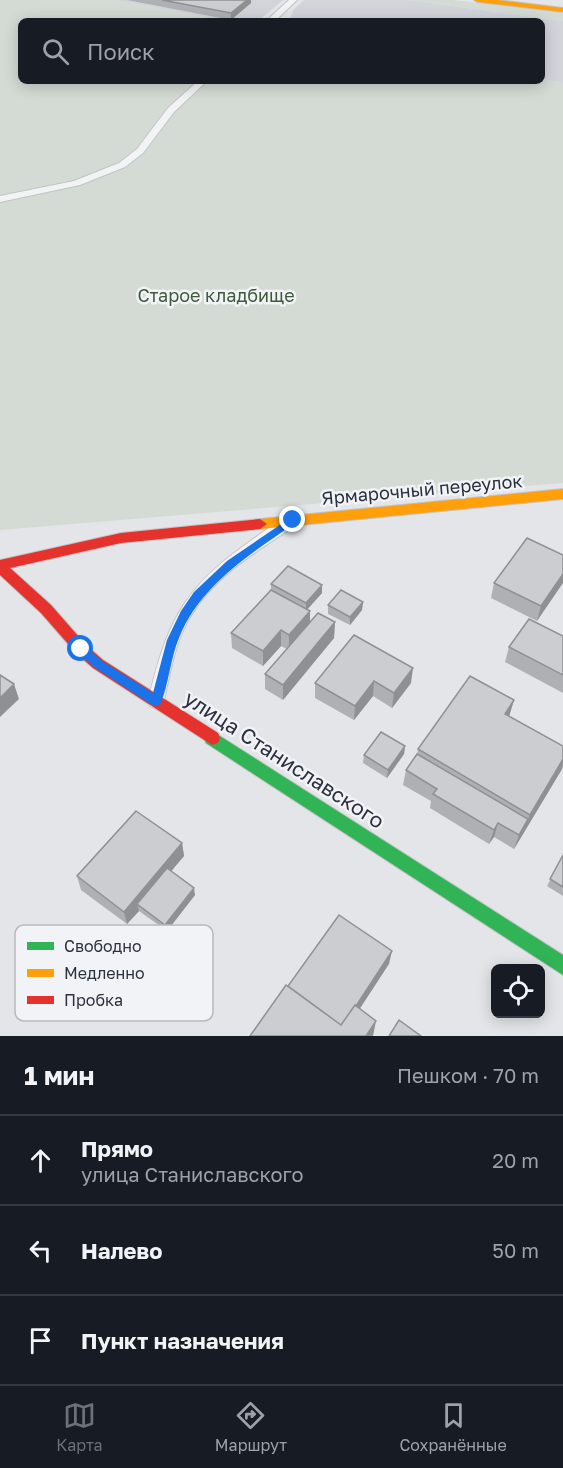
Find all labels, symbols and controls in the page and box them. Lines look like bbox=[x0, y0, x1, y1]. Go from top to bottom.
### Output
search box bbox=[18, 18, 545, 84]
icon: search bbox=[39, 35, 72, 68]
text: Поиск bbox=[87, 38, 155, 65]
park label: Старое кладбище bbox=[137, 284, 295, 306]
street label: Ярмарочный переулок bbox=[320, 469, 523, 509]
route end bbox=[279, 506, 305, 532]
route start bbox=[67, 635, 93, 661]
street label: улица Станиславского bbox=[179, 685, 390, 834]
legend bbox=[15, 925, 213, 1021]
text: Свободно bbox=[64, 936, 142, 956]
text: Медленно bbox=[64, 963, 145, 983]
map controls bbox=[491, 964, 545, 1018]
button: locate bbox=[491, 964, 545, 1018]
text: Пробка bbox=[64, 990, 123, 1010]
text: 1 мин bbox=[24, 1060, 94, 1091]
text: Пешком · 70 m bbox=[397, 1063, 539, 1087]
text: Прямо bbox=[81, 1135, 153, 1162]
icon: ahead bbox=[24, 1144, 57, 1177]
text: 20 m bbox=[492, 1148, 539, 1172]
text: улица Станиславского bbox=[81, 1162, 304, 1186]
icon: left bbox=[24, 1234, 57, 1267]
text: Налево bbox=[81, 1237, 163, 1264]
text: 50 m bbox=[492, 1238, 539, 1262]
icon: arrive bbox=[24, 1324, 57, 1357]
text: Пункт назначения bbox=[81, 1327, 284, 1354]
tab: Карта bbox=[56, 1399, 103, 1455]
tab: Маршрут bbox=[215, 1399, 287, 1455]
tab: Сохранённые bbox=[399, 1399, 507, 1455]

